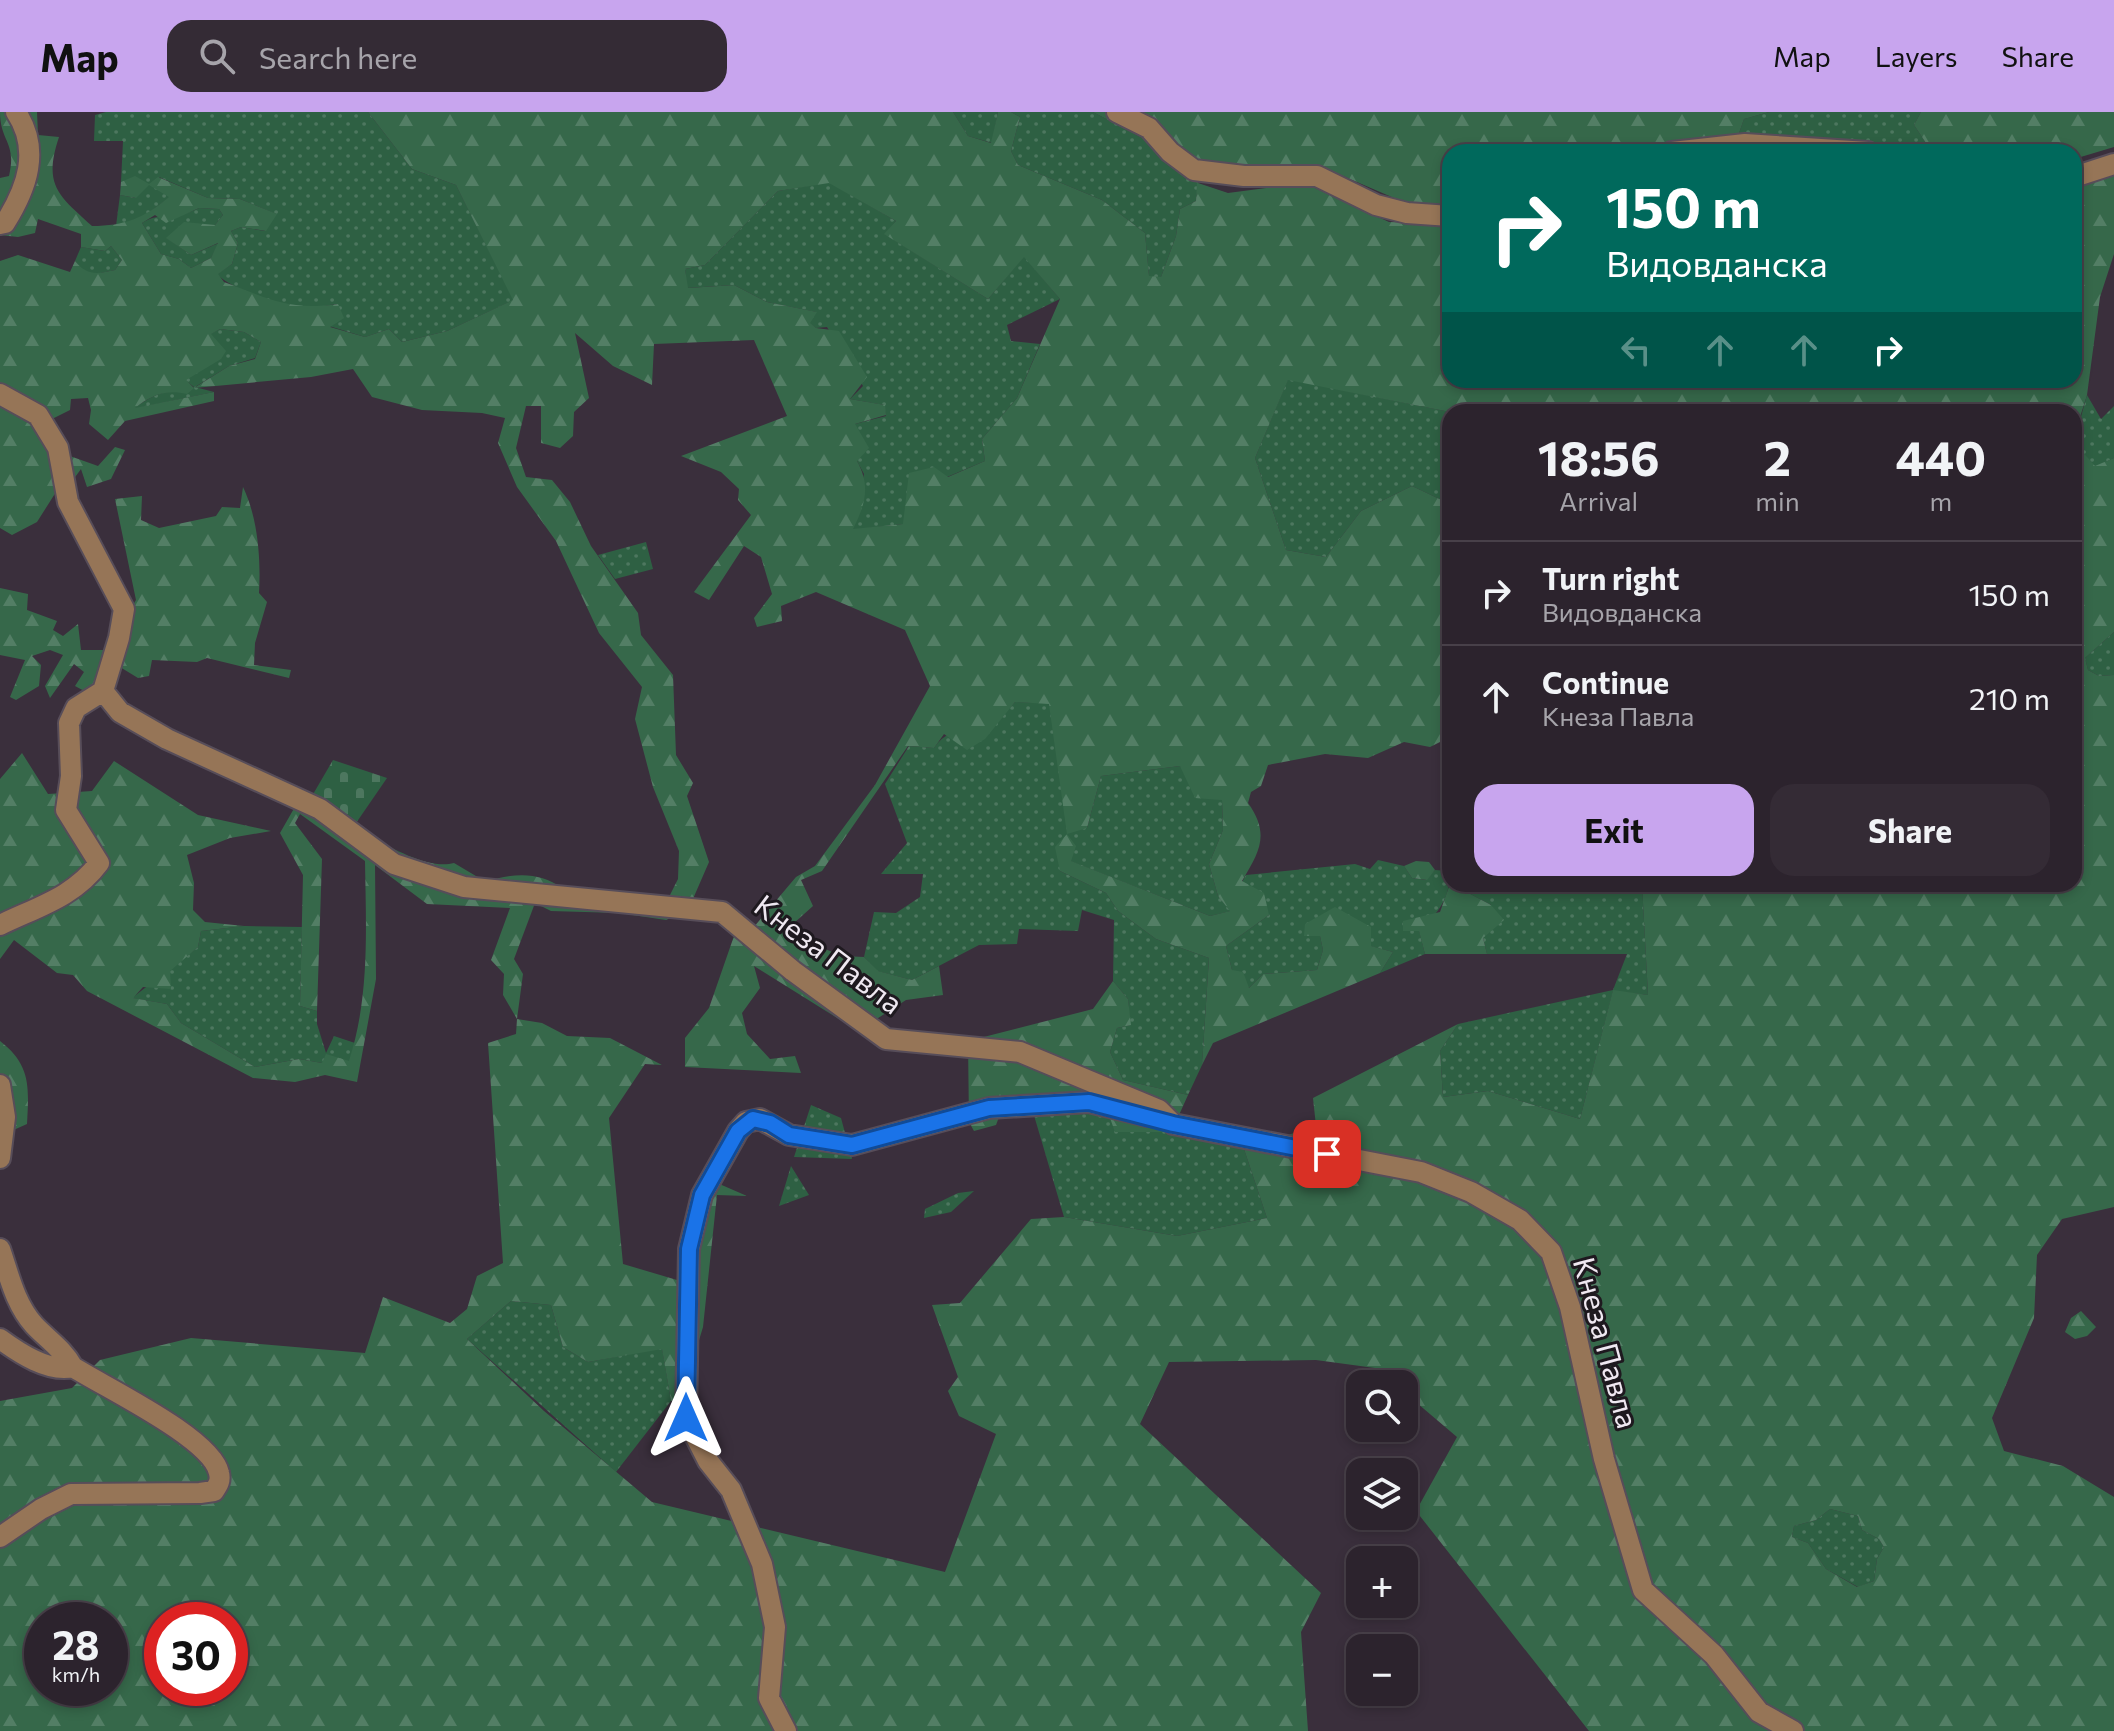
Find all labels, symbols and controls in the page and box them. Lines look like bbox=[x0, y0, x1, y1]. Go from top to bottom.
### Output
search box bbox=[167, 20, 727, 92]
text: Map bbox=[40, 33, 119, 80]
icon: search bbox=[195, 34, 239, 78]
text: Search here bbox=[259, 38, 417, 75]
text: Map bbox=[1773, 39, 1831, 73]
text: Layers bbox=[1875, 39, 1957, 73]
text: Share bbox=[2001, 39, 2074, 73]
text: 150 m bbox=[1606, 171, 1761, 240]
icon: right bbox=[1474, 176, 1578, 280]
text: Видовданска bbox=[1606, 240, 1828, 284]
icon: left bbox=[1614, 328, 1658, 372]
icon: ahead bbox=[1698, 328, 1742, 372]
icon: ahead bbox=[1782, 328, 1826, 372]
icon: right bbox=[1866, 328, 1910, 372]
text: 18:56 bbox=[1538, 427, 1660, 486]
text: 2 bbox=[1764, 427, 1791, 486]
text: 440 bbox=[1895, 427, 1986, 486]
text: Arrival bbox=[1559, 485, 1638, 516]
text: min bbox=[1755, 485, 1800, 516]
text: m bbox=[1929, 485, 1952, 516]
text: Turn right bbox=[1542, 559, 1679, 596]
icon: right bbox=[1474, 571, 1518, 615]
text: 150 m bbox=[1968, 575, 2050, 612]
text: Видовданска bbox=[1542, 596, 1702, 627]
text: Continue bbox=[1542, 663, 1669, 700]
icon: ahead bbox=[1474, 675, 1518, 719]
text: 210 m bbox=[1969, 679, 2050, 716]
text: Кнеза Павла bbox=[1542, 700, 1694, 731]
button: Exit bbox=[1474, 784, 1754, 876]
button: Share bbox=[1770, 784, 2050, 876]
street label: Кнеза Павла bbox=[748, 885, 911, 1021]
pin bbox=[1293, 1120, 1361, 1188]
icon: arrive bbox=[1305, 1132, 1349, 1176]
street label: Кнеза Павла bbox=[1567, 1253, 1648, 1432]
map controls bbox=[1346, 1370, 1418, 1706]
button: search bbox=[1346, 1370, 1418, 1442]
position arrow bbox=[644, 1376, 728, 1460]
button: layers bbox=[1346, 1458, 1418, 1530]
button: + bbox=[1346, 1546, 1418, 1618]
speed limit sign: 30 bbox=[144, 1602, 248, 1706]
text: 28 bbox=[52, 1619, 100, 1668]
button: − bbox=[1346, 1634, 1418, 1706]
text: km/h bbox=[52, 1662, 100, 1686]

